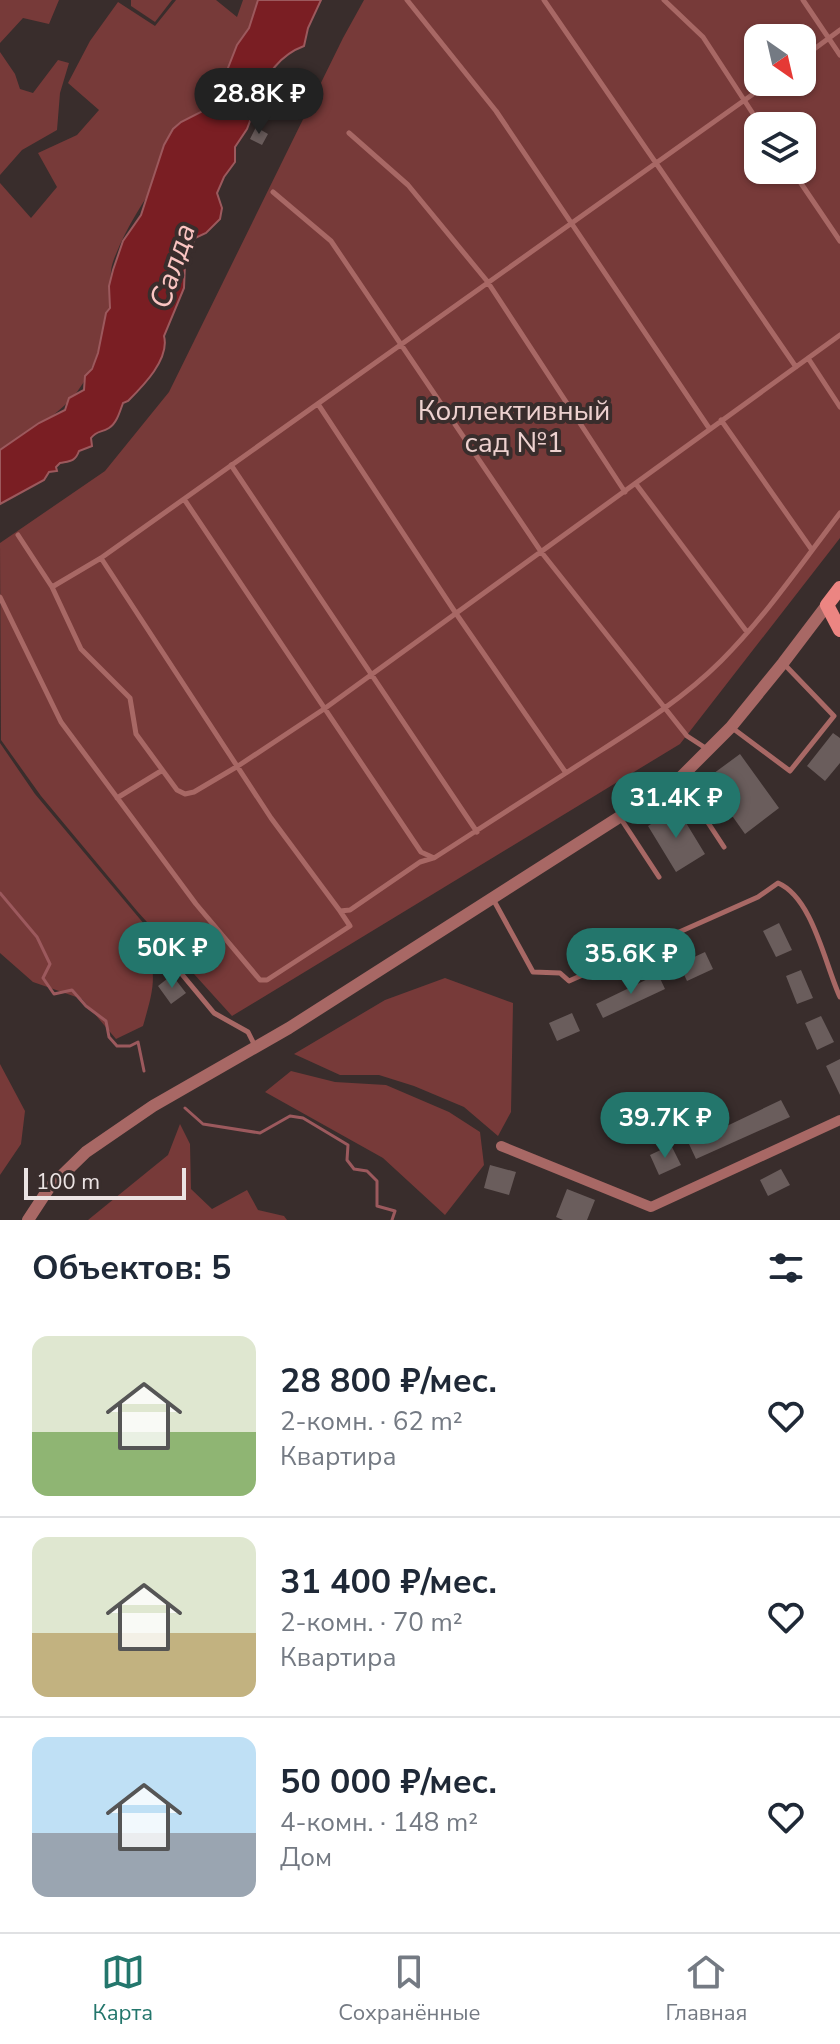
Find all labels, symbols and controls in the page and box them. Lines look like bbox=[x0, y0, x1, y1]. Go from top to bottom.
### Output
north arrow bbox=[744, 24, 816, 96]
map controls bbox=[744, 24, 816, 184]
pin: 28.8K ₽ bbox=[185, 68, 333, 136]
text: 28.8K ₽ bbox=[212, 76, 306, 111]
button: layers bbox=[744, 112, 816, 184]
water label: Салда bbox=[140, 218, 206, 314]
park label: Коллективный сад №1 bbox=[418, 392, 610, 462]
pin: 31.4K ₽ bbox=[602, 772, 750, 840]
text: 31.4K ₽ bbox=[629, 780, 723, 815]
pin: 50K ₽ bbox=[116, 922, 228, 990]
pin: 35.6K ₽ bbox=[557, 928, 705, 996]
text: 50K ₽ bbox=[136, 930, 208, 965]
text: 35.6K ₽ bbox=[584, 936, 678, 971]
pin: 39.7K ₽ bbox=[591, 1092, 739, 1160]
text: 39.7K ₽ bbox=[618, 1100, 712, 1135]
scale bar bbox=[24, 1164, 186, 1200]
text: 100 m bbox=[36, 1167, 100, 1197]
text: Объектов: 5 bbox=[32, 1245, 231, 1291]
icon: filters bbox=[764, 1246, 808, 1290]
text: 28 800 ₽/мес. bbox=[280, 1358, 497, 1404]
icon: home bbox=[96, 1368, 192, 1464]
icon: heart bbox=[764, 1394, 808, 1438]
text: 2-комн. · 62 m² bbox=[280, 1404, 463, 1439]
text: Квартира bbox=[280, 1439, 396, 1474]
text: 31 400 ₽/мес. bbox=[280, 1559, 497, 1605]
icon: home bbox=[96, 1569, 192, 1665]
icon: heart bbox=[764, 1595, 808, 1639]
text: 2-комн. · 70 m² bbox=[280, 1605, 463, 1640]
text: Квартира bbox=[280, 1640, 396, 1675]
text: 50 000 ₽/мес. bbox=[280, 1759, 497, 1805]
icon: home bbox=[96, 1769, 192, 1865]
icon: heart bbox=[764, 1795, 808, 1839]
text: 4-комн. · 148 m² bbox=[280, 1805, 478, 1840]
text: Дом bbox=[280, 1840, 332, 1875]
tab: Карта bbox=[93, 1950, 153, 2028]
tab: Сохранённые bbox=[338, 1950, 480, 2028]
tab: Главная bbox=[665, 1950, 747, 2028]

